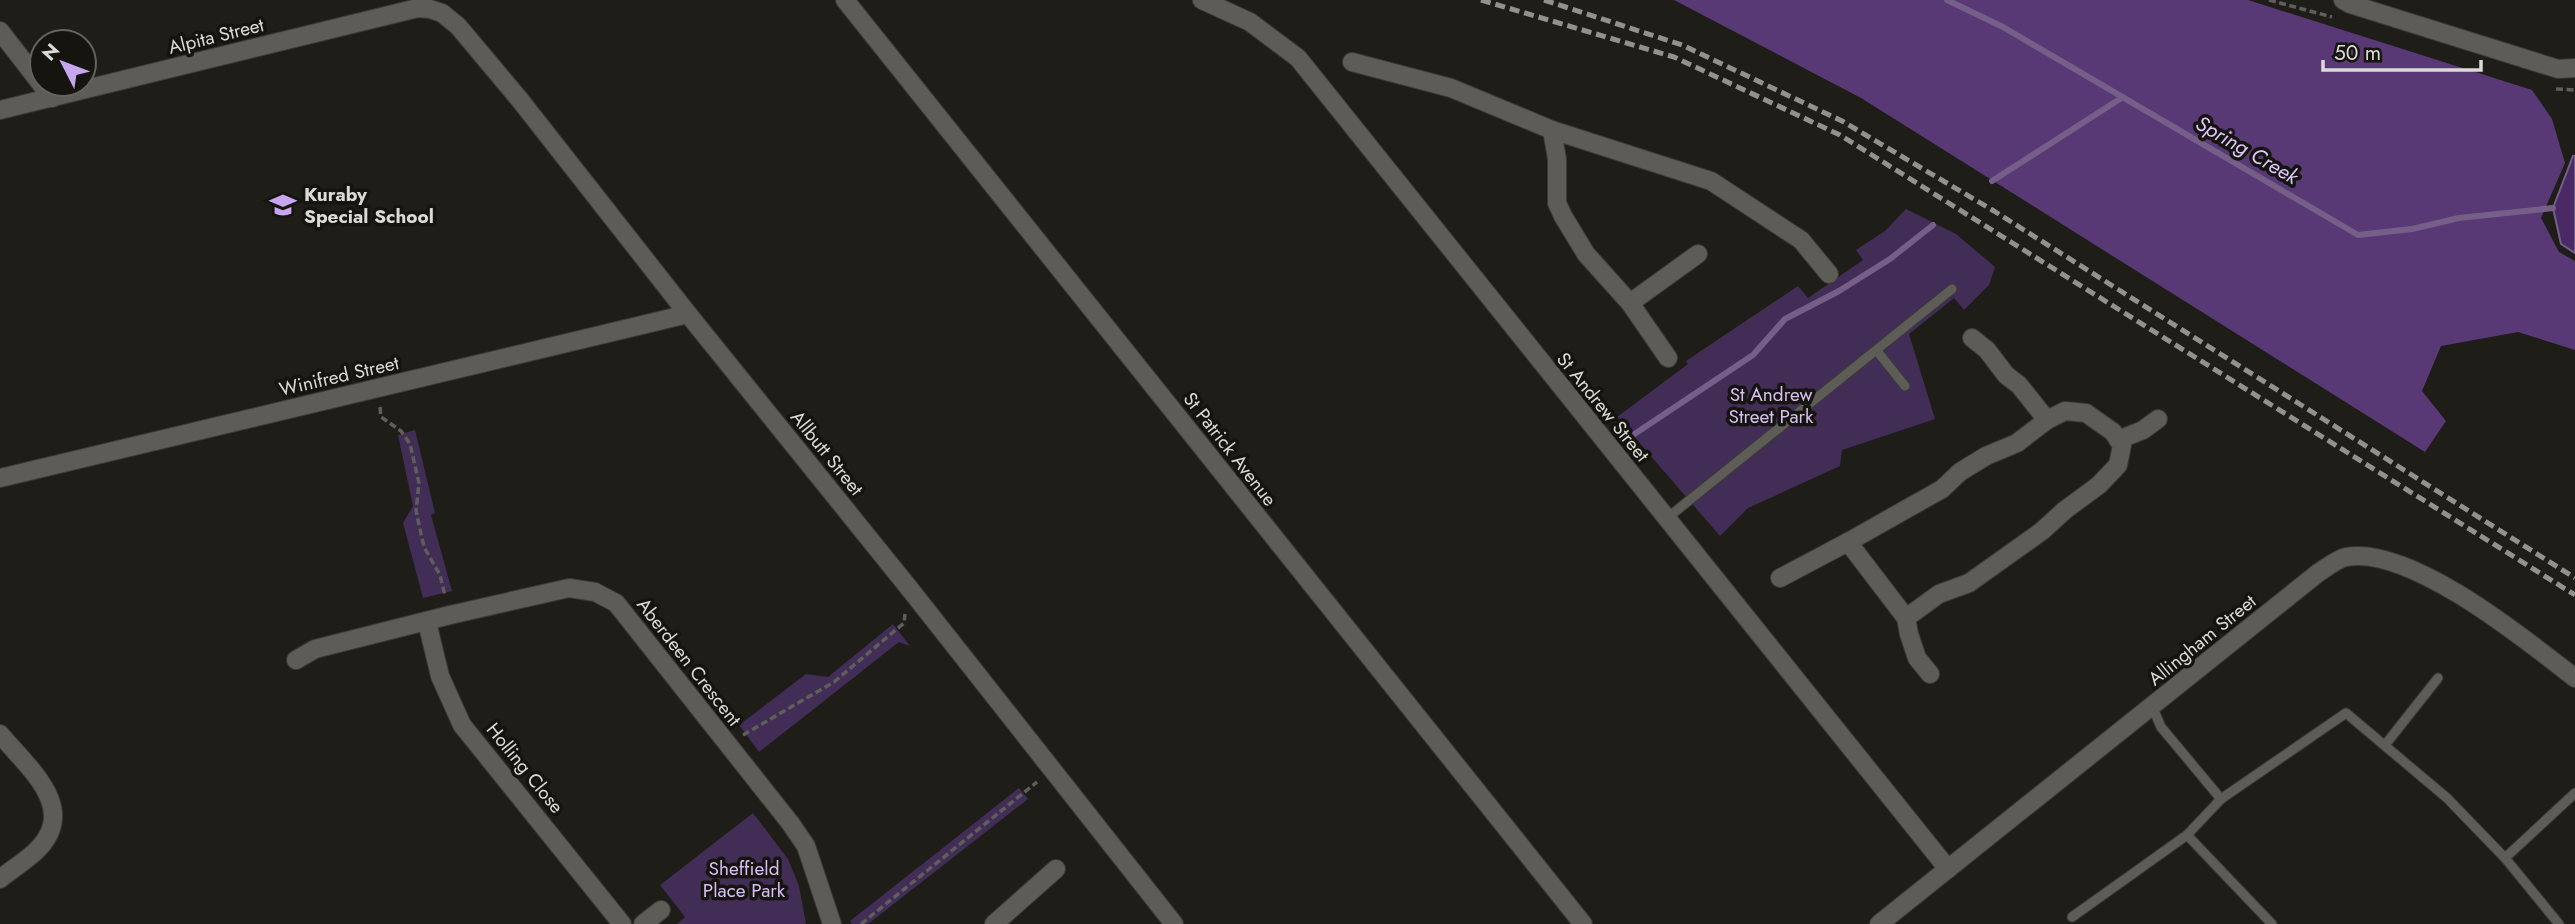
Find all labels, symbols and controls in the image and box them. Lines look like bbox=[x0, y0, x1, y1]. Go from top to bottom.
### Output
street label: Alpita Street bbox=[165, 11, 267, 61]
north arrow bbox=[28, 28, 98, 98]
scale bar bbox=[2323, 28, 2480, 72]
text: N bbox=[36, 37, 66, 67]
text: 50 m bbox=[2334, 38, 2381, 68]
water label: Spring Creek bbox=[2190, 108, 2305, 192]
place label: Kuraby Special School bbox=[304, 181, 434, 230]
school or university icon: Kuraby Special School bbox=[268, 190, 298, 220]
street label: St Andrew Street bbox=[1550, 347, 1656, 468]
street label: Winifred Street bbox=[277, 349, 402, 403]
park label: St Andrew Street Park bbox=[1729, 381, 1814, 430]
street label: St Patrick Avenue bbox=[1177, 386, 1283, 512]
street label: Allbutt Street bbox=[784, 405, 870, 502]
street label: Allingham Street bbox=[2142, 588, 2262, 692]
street label: Aberdeen Crescent bbox=[630, 592, 748, 732]
street label: Holling Close bbox=[480, 717, 570, 819]
park label: Sheffield Place Park bbox=[703, 855, 786, 904]

